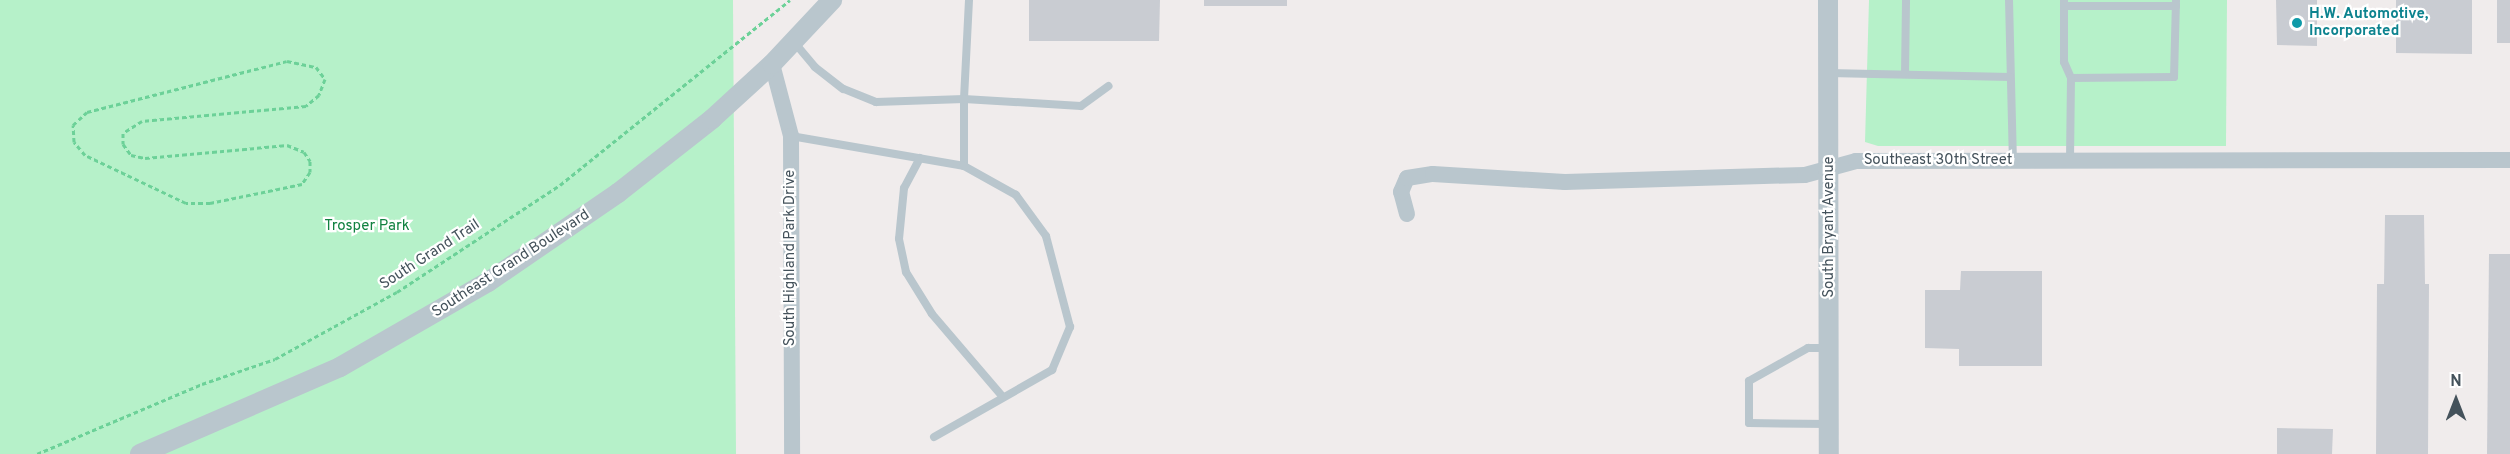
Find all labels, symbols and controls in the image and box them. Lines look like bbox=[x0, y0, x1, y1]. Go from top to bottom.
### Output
place label: H.W. Automotive, Incorporated bbox=[2309, 5, 2429, 40]
marker: H.W. Automotive, Incorporated bbox=[2290, 16, 2304, 30]
street label: Southeast 30th Street bbox=[1864, 152, 2012, 170]
street label: South Bryant Avenue bbox=[1821, 156, 1839, 298]
street label: South Highland Park Drive bbox=[782, 170, 800, 346]
street label: Southeast Grand Boulevard bbox=[429, 206, 593, 322]
street label: South Grand Trail bbox=[376, 216, 484, 294]
park label: Trosper Park bbox=[324, 218, 410, 236]
north arrow bbox=[2426, 370, 2486, 430]
text: N bbox=[2450, 372, 2462, 392]

